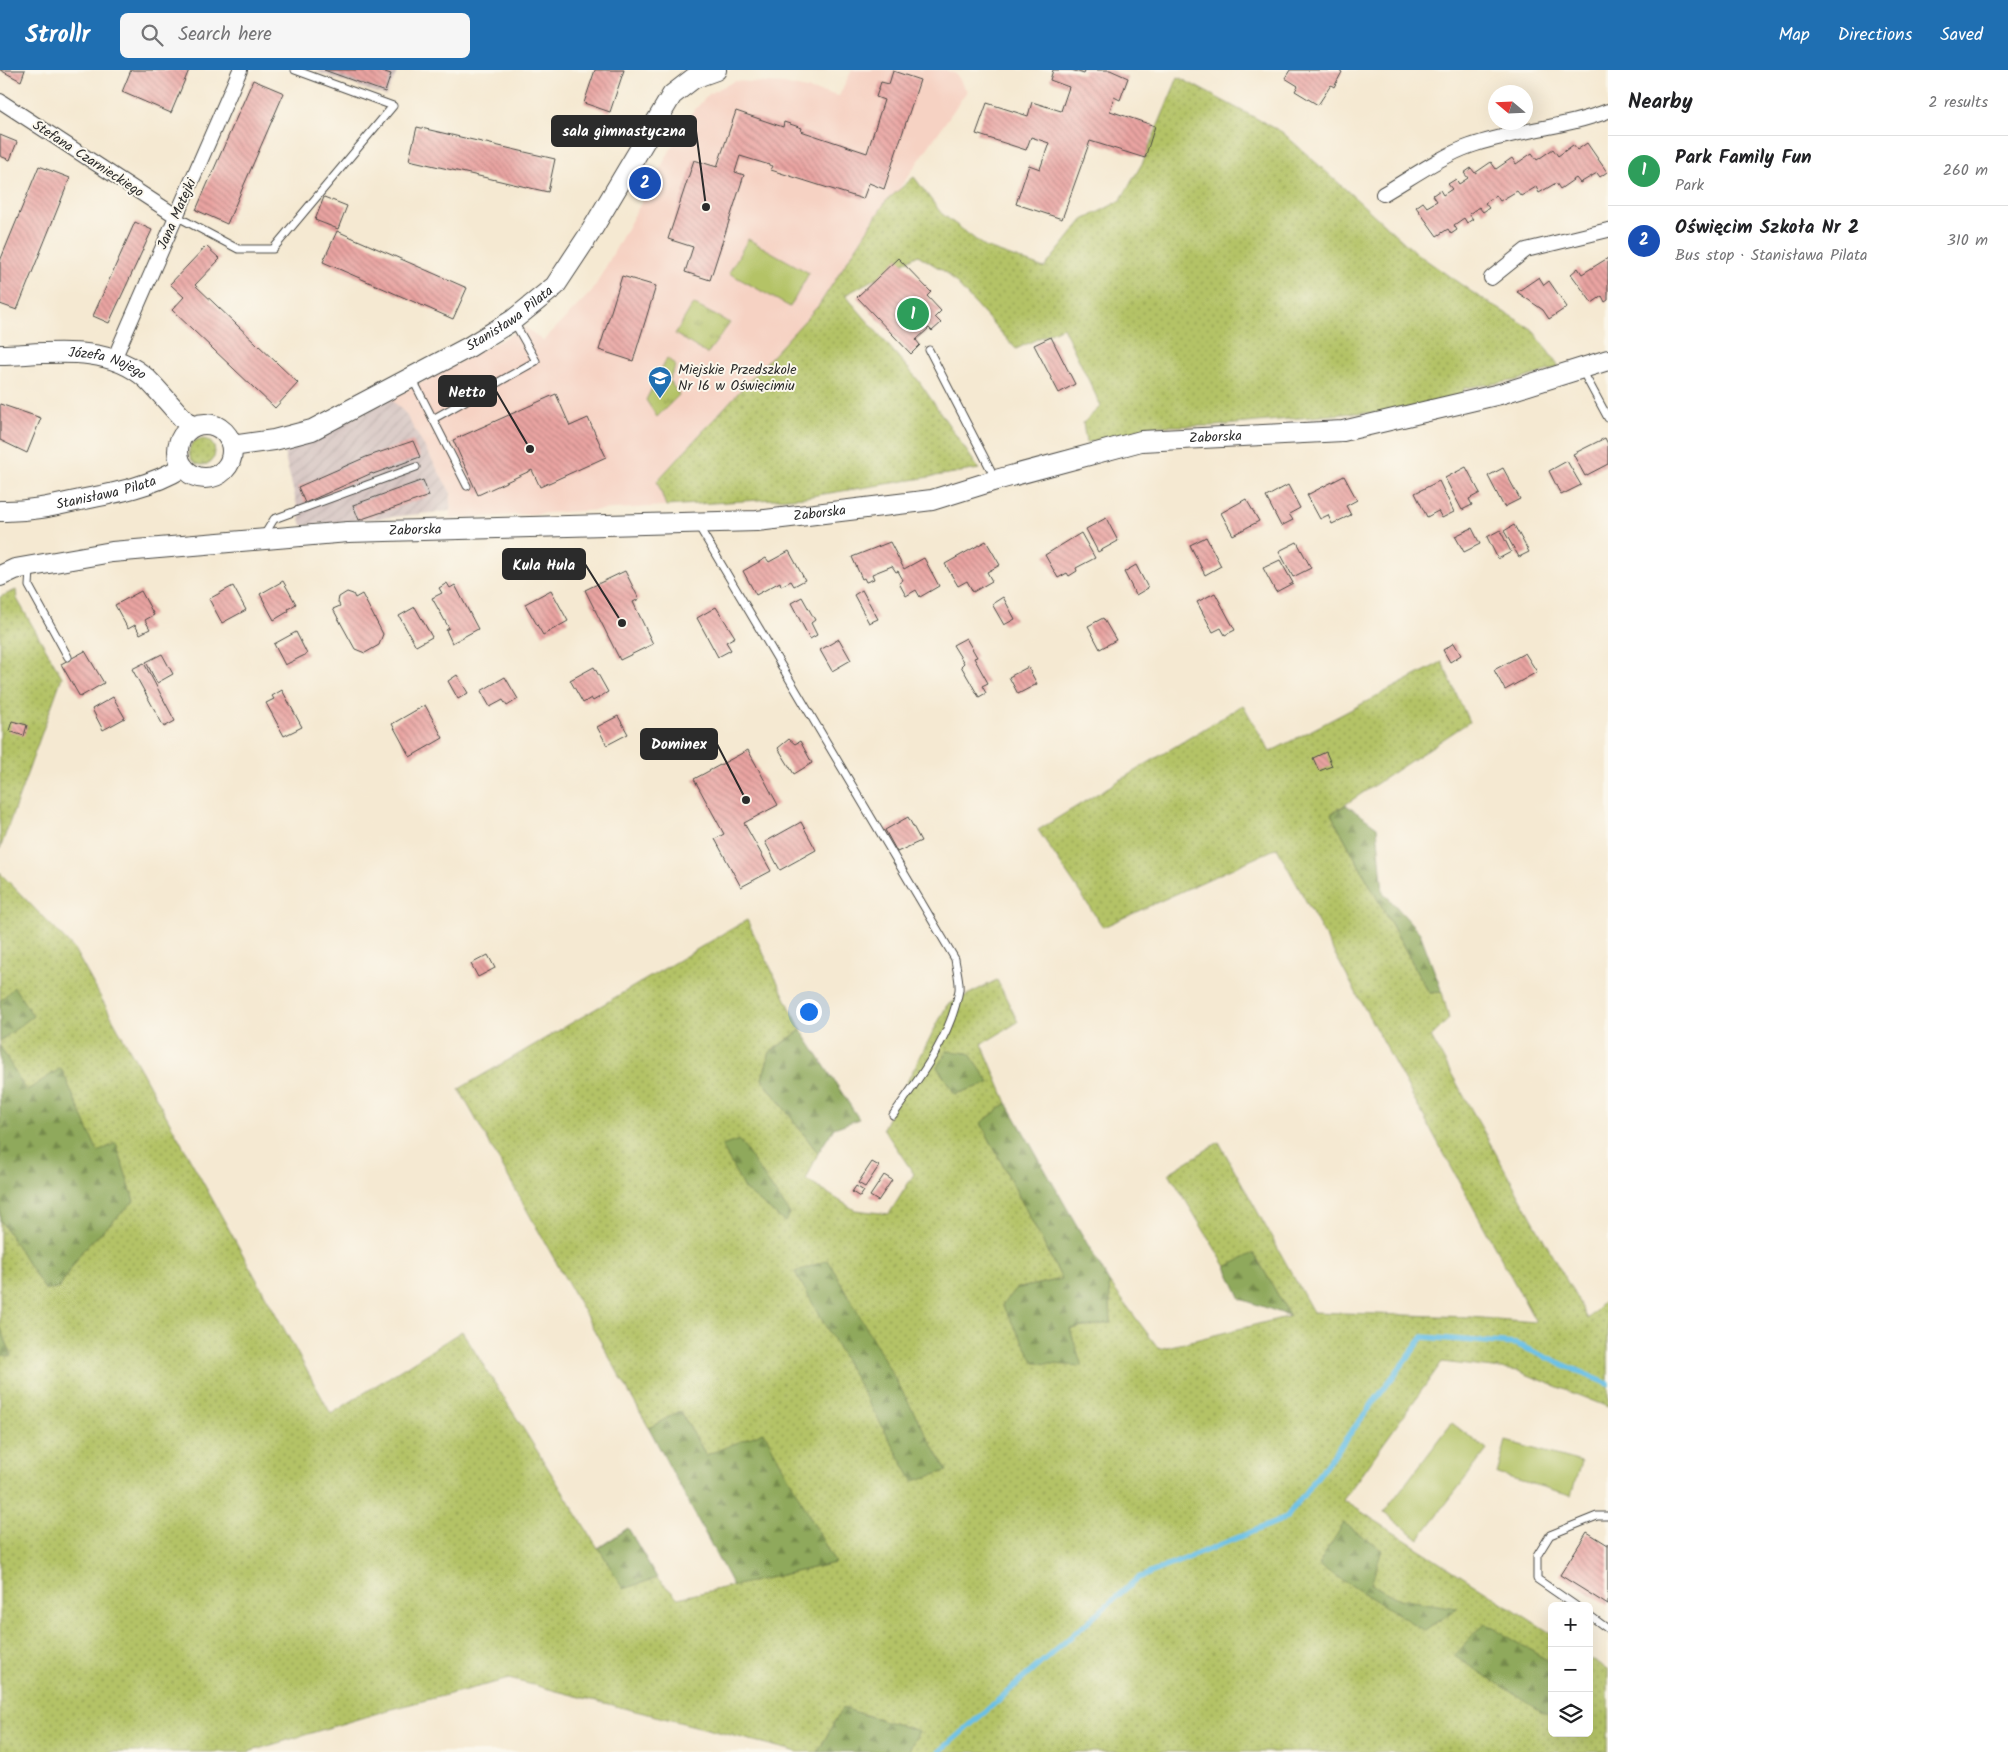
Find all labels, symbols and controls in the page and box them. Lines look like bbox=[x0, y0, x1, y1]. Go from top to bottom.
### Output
search box bbox=[120, 13, 470, 58]
text: Strollr bbox=[25, 16, 90, 55]
text: Search here bbox=[178, 20, 272, 50]
icon: search bbox=[138, 21, 166, 49]
text: Map bbox=[1778, 21, 1810, 50]
text: Directions bbox=[1838, 21, 1912, 50]
text: Saved bbox=[1940, 21, 1983, 50]
north arrow bbox=[1488, 85, 1533, 130]
text: Nearby bbox=[1628, 86, 1693, 119]
text: 2 results bbox=[1928, 90, 1988, 115]
street label: Stefana Czarnieckiego bbox=[28, 115, 148, 203]
callout: sala gimnastyczna bbox=[552, 116, 696, 146]
text: sala gimnastyczna bbox=[562, 120, 686, 144]
text: Park Family Fun bbox=[1675, 143, 1811, 173]
text: 1 bbox=[1642, 158, 1646, 183]
text: 260 m bbox=[1943, 158, 1988, 183]
pin: 2 bbox=[629, 164, 661, 202]
text: Park bbox=[1675, 173, 1704, 198]
street label: Jana Matejki bbox=[152, 174, 203, 253]
text: Oświęcim Szkoła Nr 2 bbox=[1675, 213, 1859, 243]
text: 2 bbox=[1639, 228, 1649, 253]
text: 310 m bbox=[1947, 228, 1988, 253]
text: Bus stop · Stanisława Pilata bbox=[1675, 243, 1868, 268]
street label: Stanisława Pilata bbox=[462, 280, 558, 357]
pin: 1 bbox=[897, 295, 929, 333]
street label: Józefa Nojego bbox=[68, 342, 151, 385]
place label: Miejskie Przedszkole Nr 16 w Oświęcimiu bbox=[678, 359, 797, 397]
school or university icon: Miejskie Przedszkole Nr 16 w Oświęcimiu bbox=[647, 365, 673, 399]
callout: Netto bbox=[439, 376, 496, 406]
text: Netto bbox=[448, 381, 486, 405]
street label: Zaborska bbox=[1189, 425, 1242, 450]
street label: Stanisława Pilata bbox=[54, 470, 160, 516]
street label: Zaborska bbox=[792, 499, 847, 528]
street label: Zaborska bbox=[388, 518, 442, 542]
callout: Kula Hula bbox=[503, 549, 585, 579]
text: Kula Hula bbox=[513, 554, 576, 578]
callout: Dominex bbox=[641, 729, 717, 759]
text: Dominex bbox=[651, 733, 708, 757]
your location bbox=[796, 999, 822, 1025]
map controls bbox=[1548, 1602, 1593, 1737]
button: + bbox=[1548, 1602, 1593, 1647]
button: − bbox=[1548, 1647, 1593, 1692]
button: layers bbox=[1548, 1692, 1593, 1737]

